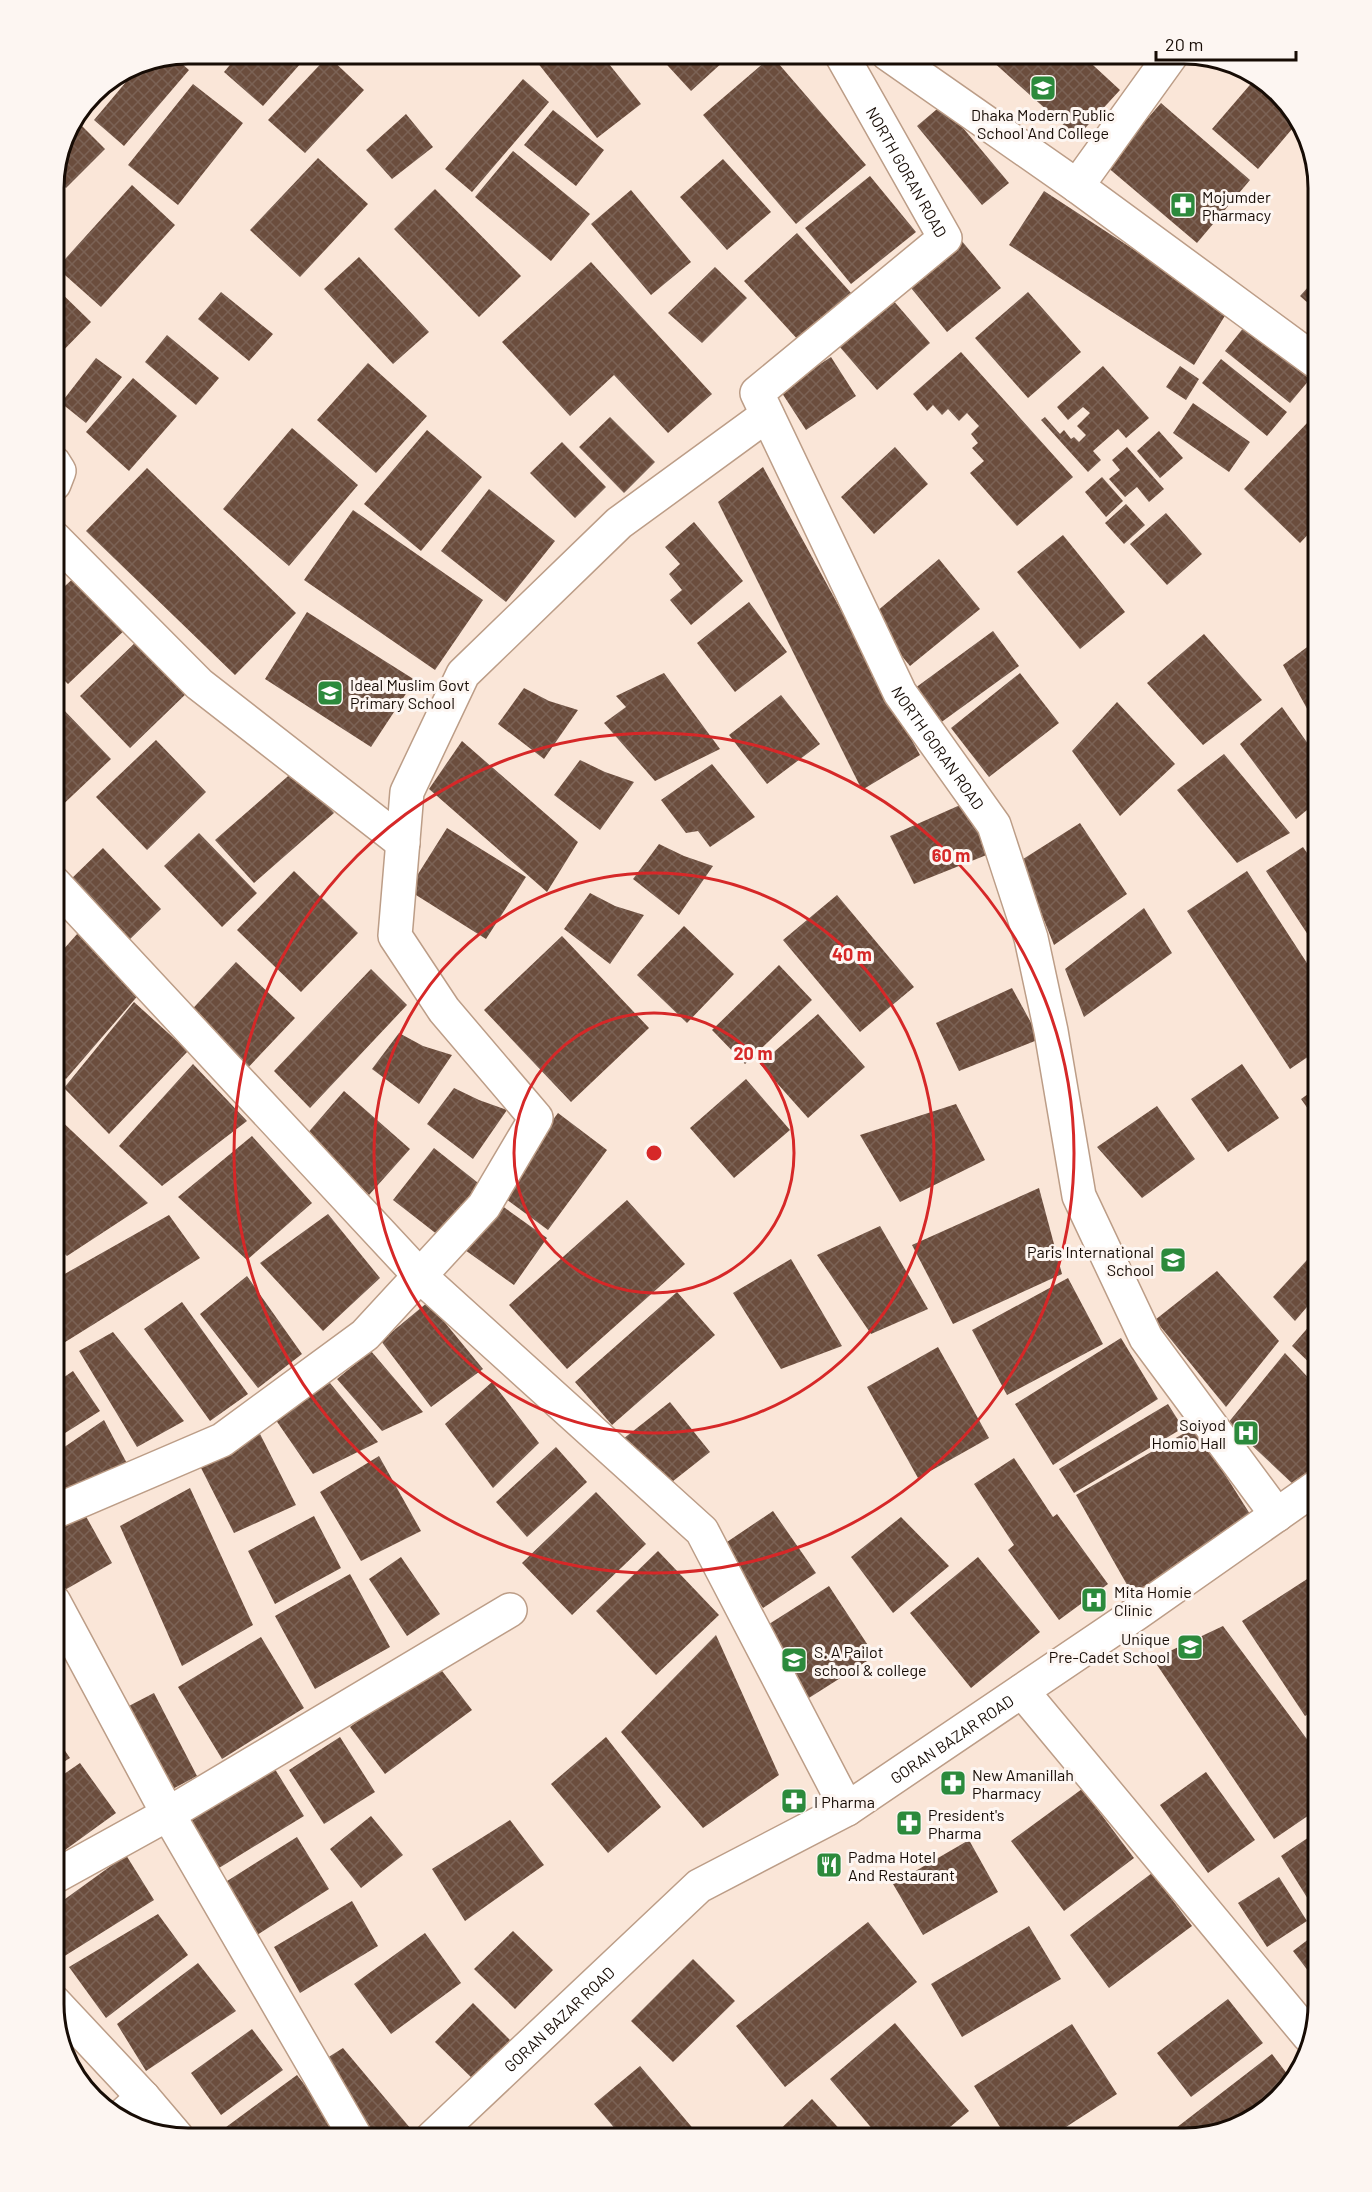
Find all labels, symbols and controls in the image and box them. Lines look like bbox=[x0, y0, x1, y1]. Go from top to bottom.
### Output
scale bar bbox=[1156, 24, 1296, 62]
text: 20 m bbox=[1165, 33, 1203, 55]
school or university icon: Dhaka Modern Public School And College bbox=[1028, 73, 1058, 103]
street label: NORTH GORAN ROAD bbox=[863, 103, 952, 240]
place label: Dhaka Modern Public School And College bbox=[971, 105, 1115, 142]
place label: Mojumder Pharmacy bbox=[1202, 187, 1272, 224]
pharmacy icon: Mojumder Pharmacy bbox=[1168, 190, 1198, 220]
place label: Ideal Muslim Govt Primary School bbox=[350, 675, 470, 712]
school or university icon: Ideal Muslim Govt Primary School bbox=[315, 678, 345, 708]
street label: NORTH GORAN ROAD bbox=[889, 683, 989, 813]
text: 60 m bbox=[932, 844, 970, 866]
text: 40 m bbox=[832, 943, 872, 965]
text: 20 m bbox=[734, 1042, 772, 1064]
centre of rings bbox=[644, 1143, 664, 1163]
place label: Paris International School bbox=[1027, 1242, 1154, 1279]
school or university icon: Paris International School bbox=[1158, 1245, 1188, 1275]
place label: Soiyod Homio Hall bbox=[1152, 1415, 1226, 1452]
hospital icon: Soiyod Homio Hall bbox=[1231, 1418, 1261, 1448]
place label: Mita Homie Clinic bbox=[1114, 1582, 1192, 1619]
hospital icon: Mita Homie Clinic bbox=[1079, 1585, 1109, 1615]
place label: Unique Pre-Cadet School bbox=[1049, 1629, 1170, 1666]
school or university icon: Unique Pre-Cadet School bbox=[1175, 1632, 1205, 1662]
place label: S. A Pailot school & college bbox=[814, 1642, 927, 1679]
school or university icon: S. A Pailot school & college bbox=[779, 1645, 809, 1675]
street label: GORAN BAZAR ROAD bbox=[886, 1690, 1017, 1787]
place label: New Amanillah Pharmacy bbox=[972, 1765, 1074, 1802]
pharmacy icon: New Amanillah Pharmacy bbox=[938, 1768, 968, 1798]
pharmacy icon: I Pharma bbox=[779, 1786, 809, 1816]
place label: I Pharma bbox=[814, 1792, 875, 1811]
place label: President's Pharma bbox=[928, 1805, 1004, 1842]
pharmacy icon: President's Pharma bbox=[894, 1808, 924, 1838]
place label: Padma Hotel And Restaurant bbox=[848, 1847, 955, 1884]
restaurant icon: Padma Hotel And Restaurant bbox=[814, 1850, 844, 1880]
street label: GORAN BAZAR ROAD bbox=[499, 1962, 618, 2075]

